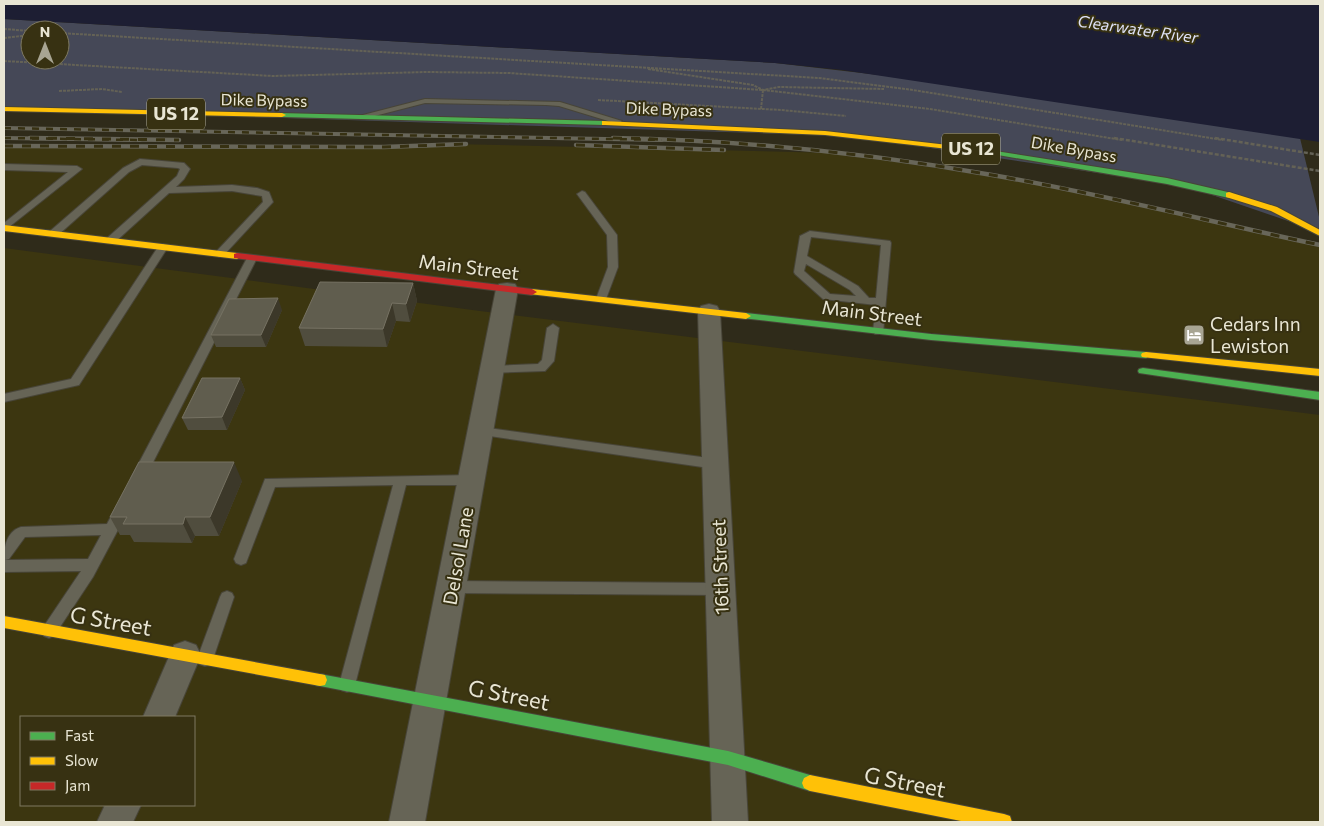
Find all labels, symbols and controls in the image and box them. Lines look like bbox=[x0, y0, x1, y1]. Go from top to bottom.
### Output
water label: Clearwater River bbox=[1077, 11, 1200, 46]
north arrow bbox=[20, 20, 70, 70]
text: N bbox=[40, 23, 50, 40]
street label: Dike Bypass bbox=[221, 89, 307, 110]
street label: Dike Bypass bbox=[625, 97, 713, 120]
road number: US 12 bbox=[147, 98, 205, 130]
street label: Dike Bypass bbox=[1030, 132, 1118, 165]
road number: US 12 bbox=[942, 134, 1000, 164]
street label: Main Street bbox=[418, 249, 521, 284]
street label: Main Street bbox=[821, 295, 924, 330]
place label: Cedars Inn Lewiston bbox=[1210, 312, 1301, 357]
hotel icon: Cedars Inn Lewiston bbox=[1182, 323, 1206, 347]
street label: Delsol Lane bbox=[438, 505, 477, 607]
street label: 16th Street bbox=[706, 519, 733, 615]
street label: G Street bbox=[68, 600, 154, 641]
street label: G Street bbox=[466, 673, 552, 716]
legend bbox=[20, 716, 195, 806]
text: Fast bbox=[65, 726, 94, 744]
text: Slow bbox=[65, 751, 98, 769]
street label: G Street bbox=[862, 760, 948, 803]
text: Jam bbox=[65, 776, 90, 794]

